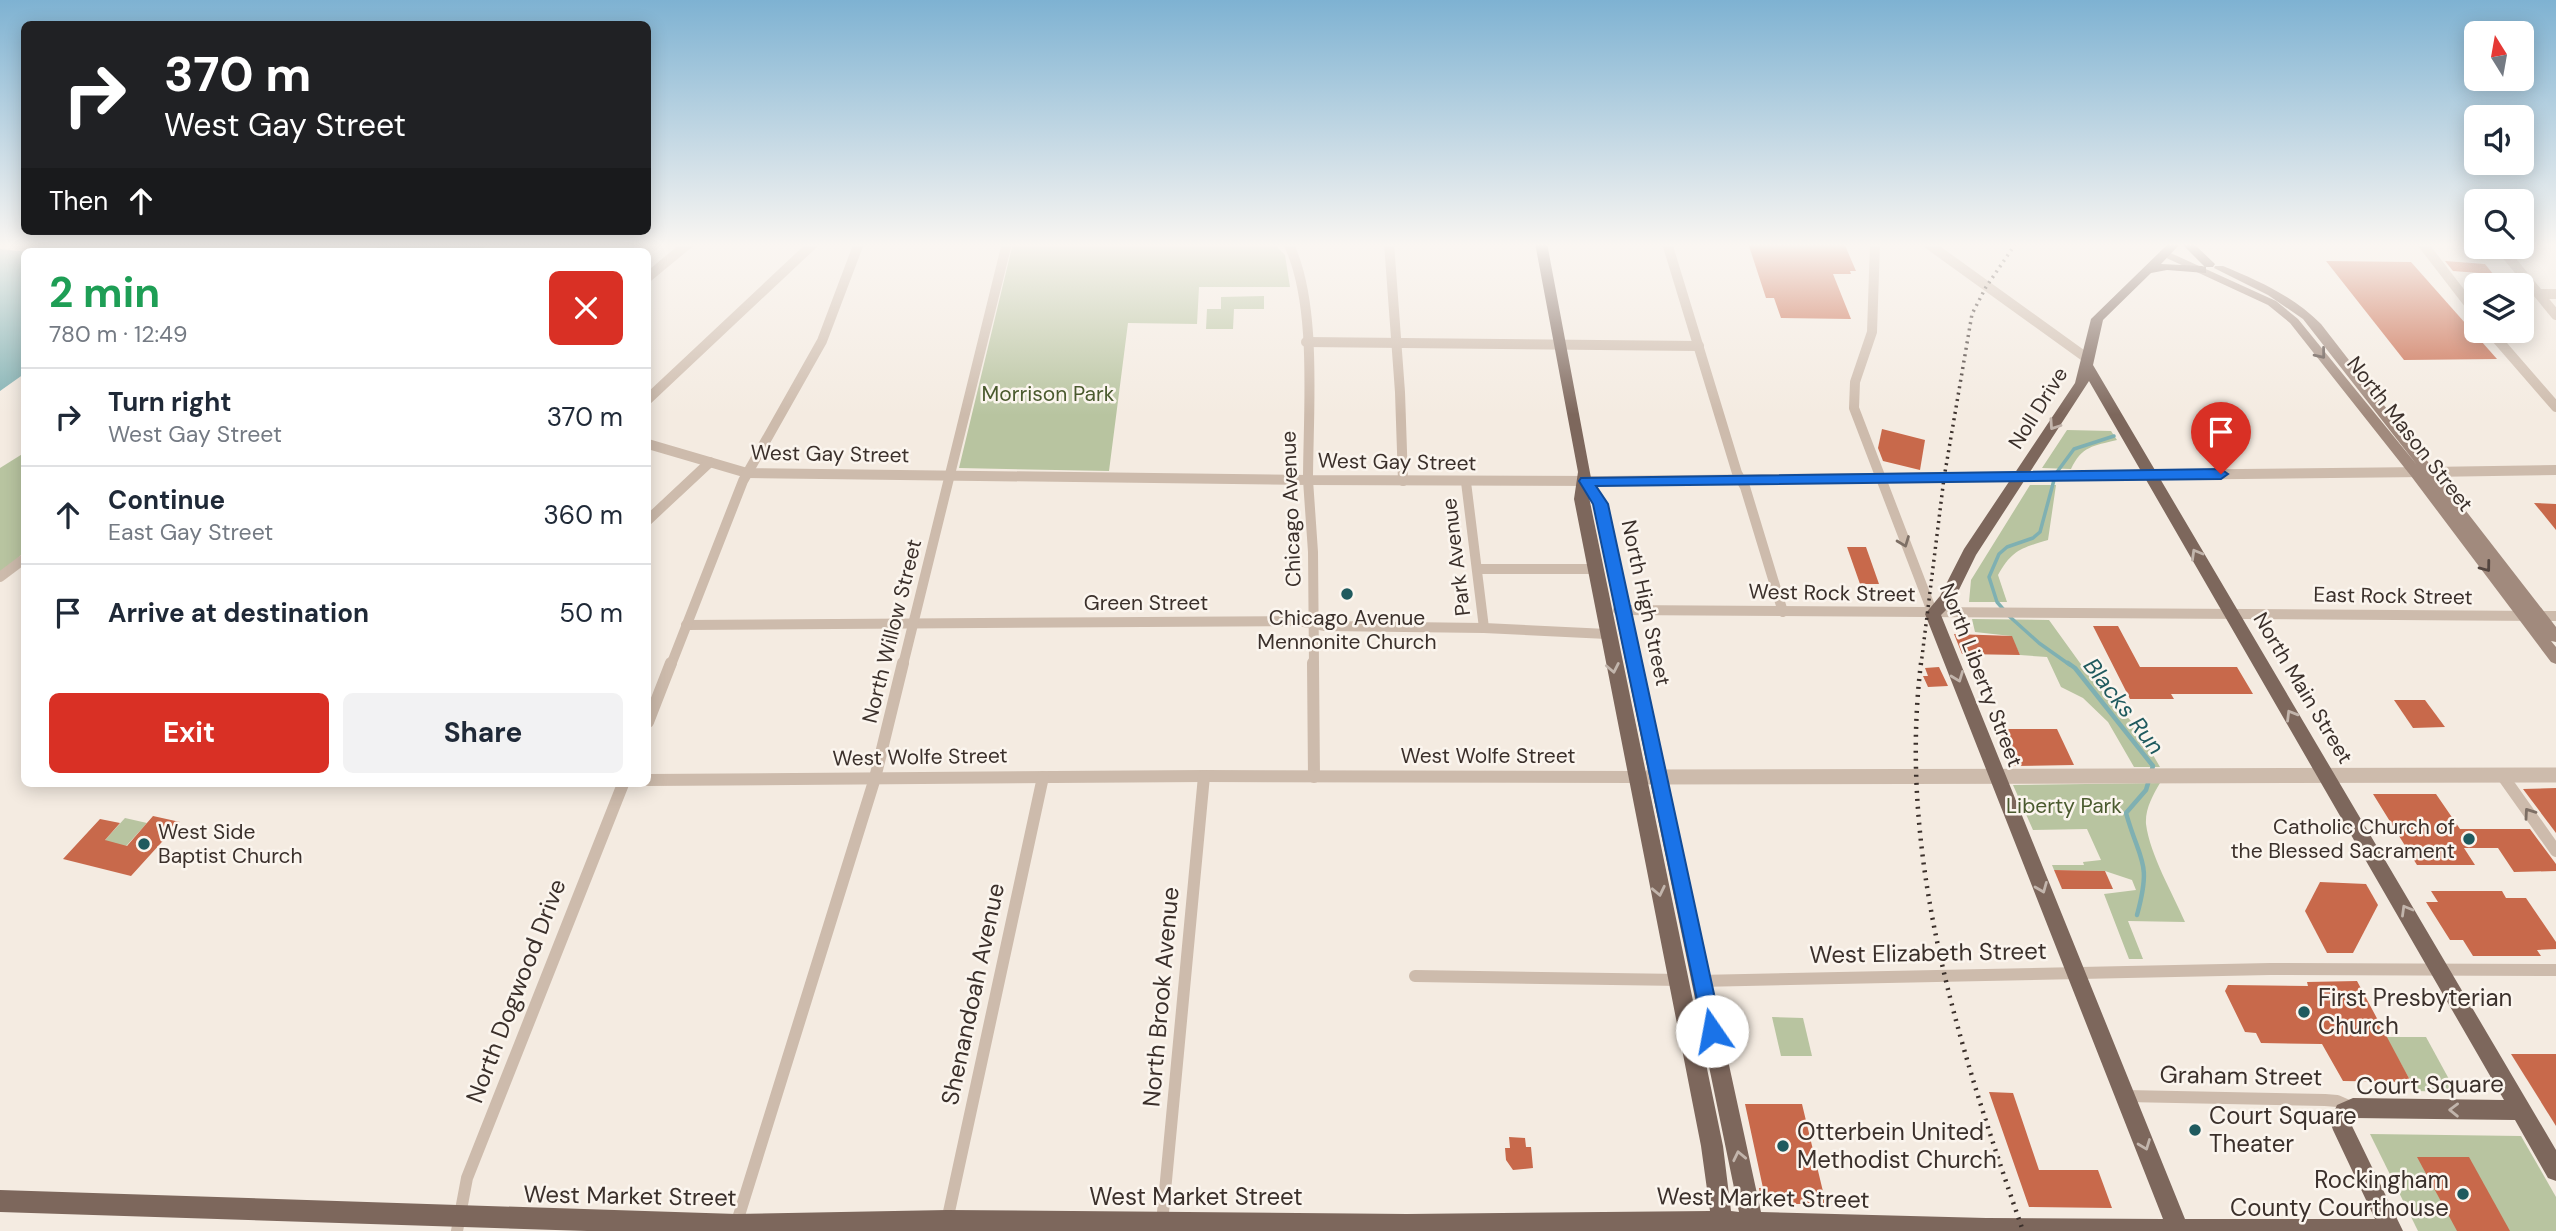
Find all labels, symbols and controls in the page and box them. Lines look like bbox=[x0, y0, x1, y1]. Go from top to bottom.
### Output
north arrow bbox=[2464, 21, 2534, 91]
map controls bbox=[2464, 21, 2534, 343]
text: 370 m bbox=[164, 42, 311, 106]
icon: right bbox=[49, 49, 140, 140]
text: West Gay Street bbox=[164, 104, 406, 146]
button: sound bbox=[2464, 105, 2534, 175]
icon: ahead bbox=[122, 182, 160, 220]
text: Then bbox=[49, 184, 108, 218]
button: search bbox=[2464, 189, 2534, 259]
text: 2 min bbox=[49, 265, 160, 320]
button: close bbox=[549, 271, 623, 345]
button: layers bbox=[2464, 273, 2534, 343]
text: 780 m · 12:49 bbox=[49, 319, 187, 349]
one-way arrow bbox=[2313, 346, 2325, 359]
street label: North Mason Street bbox=[2341, 351, 2479, 517]
street label: Noll Drive bbox=[2002, 362, 2074, 454]
park label: Morrison Park bbox=[982, 380, 1115, 408]
text: Turn right bbox=[108, 385, 232, 419]
icon: right bbox=[49, 398, 87, 436]
text: 370 m bbox=[547, 400, 623, 434]
pin bbox=[2191, 402, 2251, 474]
icon: arrive bbox=[2202, 413, 2240, 451]
one-way arrow bbox=[2050, 417, 2062, 430]
text: West Gay Street bbox=[108, 419, 282, 449]
street label: Chicago Avenue bbox=[1274, 430, 1308, 588]
street label: West Gay Street bbox=[750, 439, 910, 469]
street label: West Gay Street bbox=[1317, 447, 1477, 477]
text: Continue bbox=[108, 483, 225, 517]
icon: ahead bbox=[49, 496, 87, 534]
street label: Park Avenue bbox=[1435, 496, 1477, 617]
text: 360 m bbox=[543, 498, 623, 532]
text: East Gay Street bbox=[108, 517, 273, 547]
street label: North High Street bbox=[1615, 517, 1677, 689]
one-way arrow bbox=[1896, 535, 1910, 547]
street label: North Willow Street bbox=[856, 536, 928, 726]
one-way arrow bbox=[2191, 548, 2204, 561]
one-way arrow bbox=[2478, 559, 2490, 572]
street label: West Rock Street bbox=[1748, 578, 1916, 608]
street label: North Liberty Street bbox=[1933, 579, 2029, 771]
street label: East Rock Street bbox=[2313, 581, 2473, 611]
marker: Chicago Avenue Mennonite Church bbox=[1339, 586, 1355, 602]
street label: Green Street bbox=[1084, 589, 1208, 617]
icon: arrive bbox=[49, 594, 87, 632]
text: Arrive at destination bbox=[108, 596, 369, 630]
text: 50 m bbox=[559, 596, 623, 630]
place label: Chicago Avenue Mennonite Church bbox=[1257, 604, 1437, 656]
street label: North Main Street bbox=[2247, 607, 2359, 769]
water label: Blacks Run bbox=[2077, 652, 2171, 760]
one-way arrow bbox=[1605, 662, 1620, 674]
one-way arrow bbox=[1949, 671, 1963, 683]
button: Exit bbox=[49, 693, 329, 773]
button: Share bbox=[343, 693, 623, 773]
one-way arrow bbox=[2286, 709, 2299, 722]
street label: West Wolfe Street bbox=[832, 741, 1008, 773]
street label: West Wolfe Street bbox=[1400, 742, 1576, 770]
park label: Liberty Park bbox=[2006, 792, 2122, 820]
one-way arrow bbox=[2525, 808, 2537, 821]
place label: Catholic Church of the Blessed Sacrament bbox=[2230, 813, 2455, 865]
place label: West Side Baptist Church bbox=[158, 818, 303, 870]
marker: Catholic Church of the Blessed Sacrament bbox=[2461, 831, 2477, 847]
marker: West Side Baptist Church bbox=[136, 836, 152, 852]
street label: North Dogwood Drive bbox=[459, 874, 573, 1107]
street label: Shenandoah Avenue bbox=[934, 880, 1011, 1108]
one-way arrow bbox=[2034, 882, 2048, 894]
one-way arrow bbox=[1650, 885, 1665, 897]
street label: North Brook Avenue bbox=[1135, 886, 1186, 1108]
one-way arrow bbox=[2402, 905, 2415, 918]
street label: West Elizabeth Street bbox=[1809, 935, 2047, 970]
place label: First Presbyterian Church bbox=[2318, 982, 2512, 1041]
position arrow bbox=[1675, 994, 1749, 1068]
marker: First Presbyterian Church bbox=[2296, 1004, 2312, 1020]
street label: Graham Street bbox=[2159, 1059, 2323, 1092]
street label: Court Square bbox=[2356, 1068, 2504, 1101]
place label: Court Square Theater bbox=[2209, 1100, 2357, 1159]
one-way arrow bbox=[2448, 1102, 2459, 1117]
place label: Otterbein United Methodist Church bbox=[1797, 1116, 1997, 1175]
marker: Court Square Theater bbox=[2187, 1122, 2203, 1138]
marker: Otterbein United Methodist Church bbox=[1775, 1138, 1791, 1154]
one-way arrow bbox=[2137, 1138, 2151, 1150]
one-way arrow bbox=[1733, 1150, 1748, 1162]
place label: Rockingham County Courthouse bbox=[2230, 1164, 2449, 1223]
street label: West Market Street bbox=[523, 1178, 737, 1213]
street label: West Market Street bbox=[1656, 1180, 1870, 1215]
street label: West Market Street bbox=[1089, 1181, 1303, 1212]
marker: Rockingham County Courthouse bbox=[2455, 1186, 2471, 1202]

